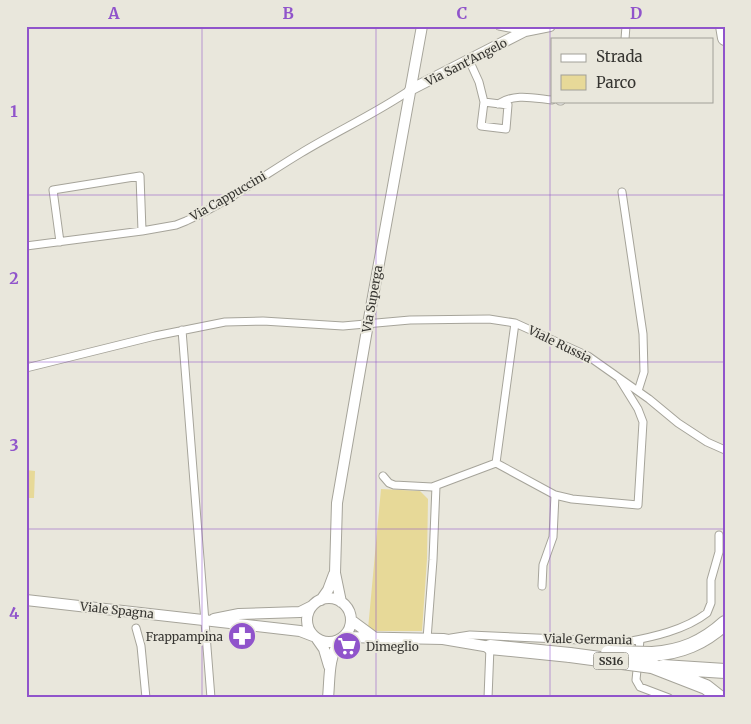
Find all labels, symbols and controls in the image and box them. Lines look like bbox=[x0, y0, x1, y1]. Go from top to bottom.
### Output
text: A bbox=[107, 3, 120, 23]
text: B bbox=[282, 3, 294, 23]
text: C bbox=[457, 3, 467, 23]
text: D bbox=[630, 3, 642, 23]
street label: Via Sant'Angelo bbox=[422, 35, 509, 89]
legend bbox=[551, 38, 714, 102]
text: Strada bbox=[596, 47, 643, 66]
text: Parco bbox=[596, 73, 636, 92]
text: 1 bbox=[10, 101, 18, 121]
street label: Via Cappuccini bbox=[186, 168, 269, 224]
street label: Via Superga bbox=[359, 264, 385, 335]
text: 2 bbox=[9, 268, 19, 288]
street label: Viale Russia bbox=[525, 322, 595, 366]
text: 3 bbox=[9, 435, 19, 455]
street label: Viale Spagna bbox=[78, 599, 155, 621]
text: 4 bbox=[9, 603, 19, 623]
pharmacy icon: Frappampina bbox=[227, 621, 257, 651]
place label: Frappampina bbox=[146, 629, 224, 644]
supermarket icon: Dimeglio bbox=[332, 631, 362, 661]
street label: Viale Germania bbox=[543, 631, 633, 647]
place label: Dimeglio bbox=[366, 639, 419, 654]
road number: SS16 bbox=[594, 652, 628, 669]

